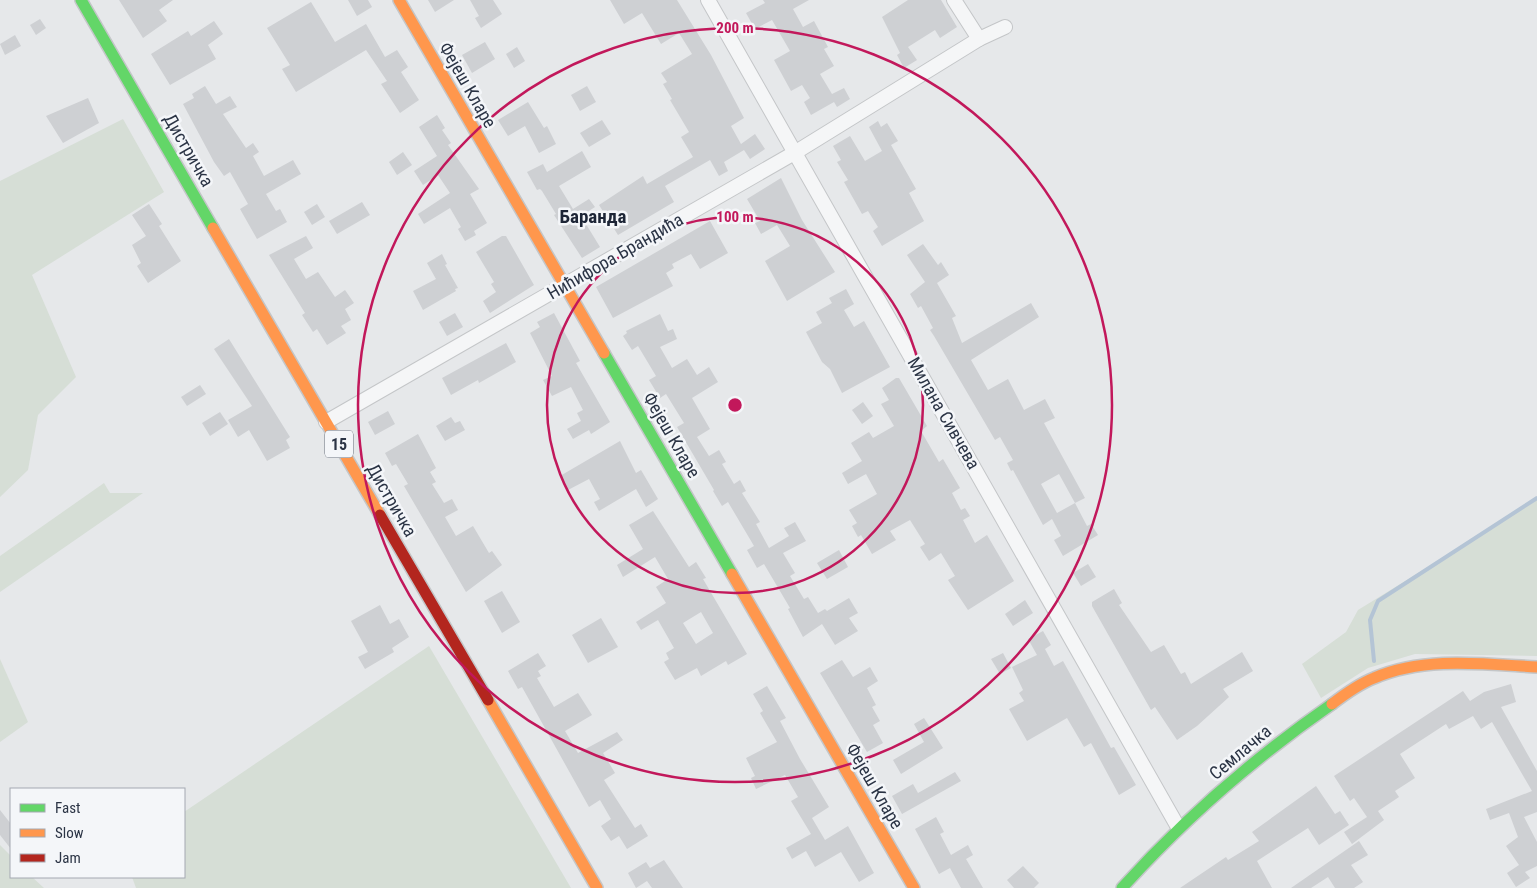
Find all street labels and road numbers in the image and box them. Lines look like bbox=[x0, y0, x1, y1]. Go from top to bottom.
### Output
street label: Фејеш Кларе bbox=[435, 39, 501, 131]
street label: Дистричка bbox=[160, 110, 218, 190]
street label: Нићифора Брандића bbox=[543, 209, 687, 303]
street label: Милана Сивчева bbox=[903, 353, 985, 473]
street label: Фејеш Кларе bbox=[639, 389, 705, 481]
road number: 15 bbox=[325, 430, 353, 458]
street label: Дистричка bbox=[363, 460, 421, 540]
street label: Семлачка bbox=[1205, 720, 1275, 784]
street label: Фејеш Кларе bbox=[842, 740, 908, 832]

